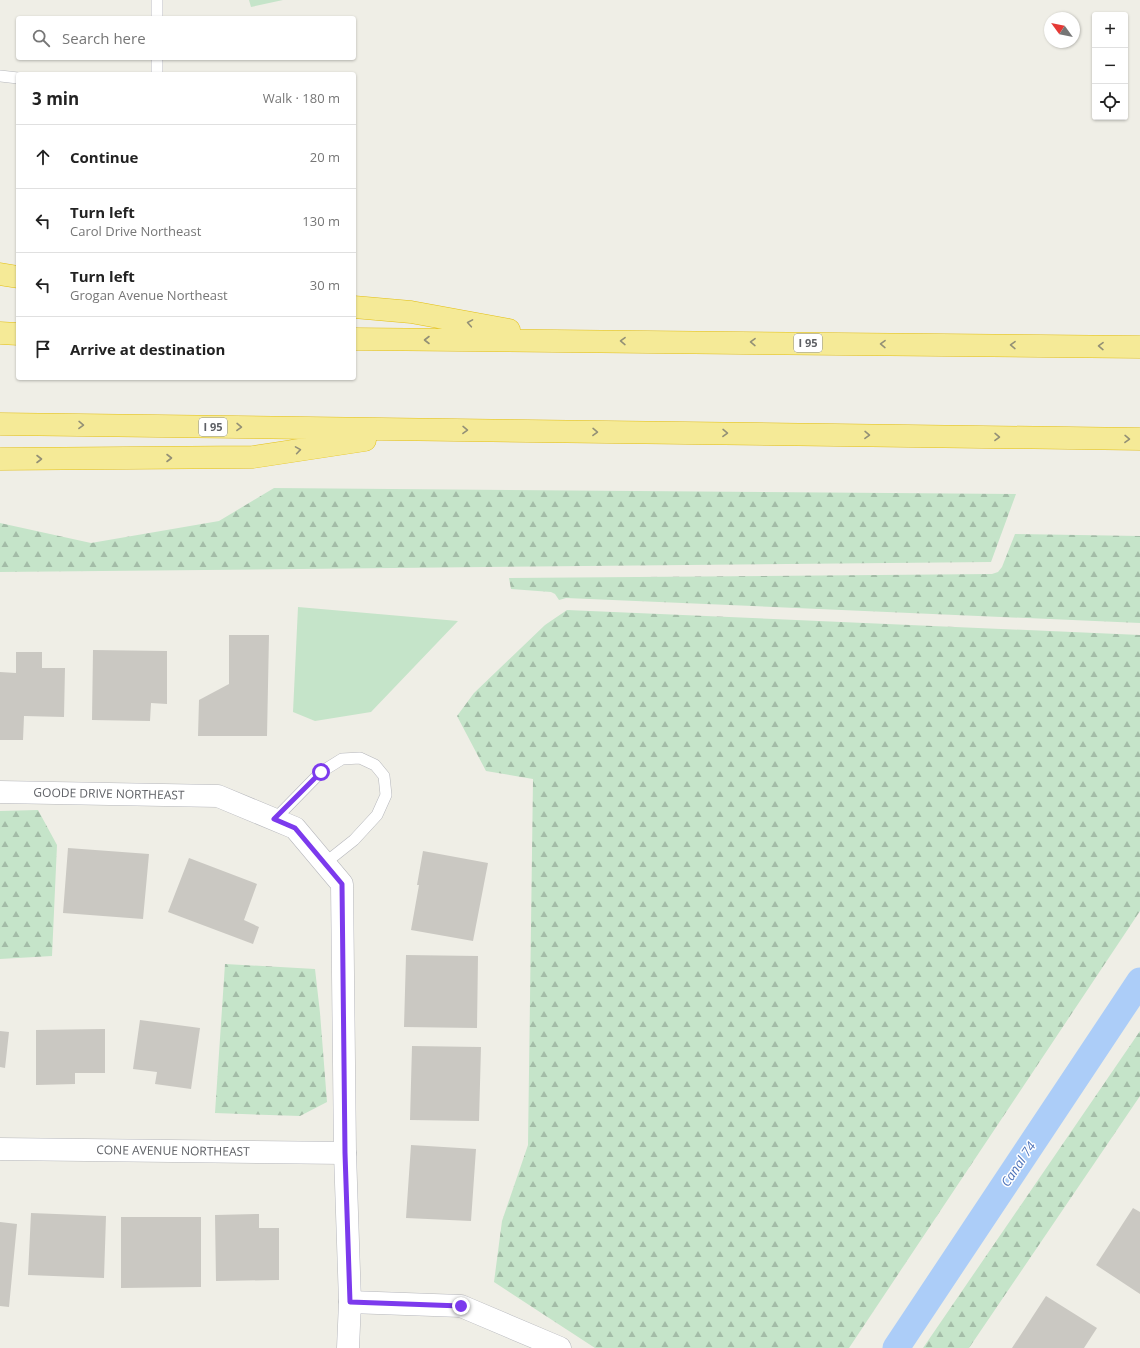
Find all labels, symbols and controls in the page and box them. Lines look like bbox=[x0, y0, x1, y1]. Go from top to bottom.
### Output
north arrow bbox=[1044, 12, 1080, 48]
map controls bbox=[1092, 12, 1128, 120]
button: + bbox=[1092, 12, 1128, 48]
search box bbox=[16, 16, 356, 60]
icon: search bbox=[30, 27, 52, 49]
text: Search here bbox=[62, 28, 146, 48]
button: − bbox=[1092, 48, 1128, 84]
button: locate bbox=[1092, 84, 1128, 120]
text: 3 min bbox=[32, 87, 79, 110]
text: Walk · 180 m bbox=[263, 89, 340, 107]
icon: ahead bbox=[32, 146, 54, 168]
text: Continue bbox=[70, 147, 138, 167]
text: 20 m bbox=[310, 148, 340, 166]
text: Turn left bbox=[70, 202, 135, 222]
icon: left bbox=[32, 210, 54, 232]
text: 130 m bbox=[302, 212, 340, 230]
text: Carol Drive Northeast bbox=[70, 222, 201, 240]
text: Turn left bbox=[70, 266, 135, 286]
icon: left bbox=[32, 274, 54, 296]
text: 30 m bbox=[310, 276, 340, 294]
text: Grogan Avenue Northeast bbox=[70, 286, 228, 304]
one-way arrow bbox=[467, 319, 473, 327]
road number: I 95 bbox=[794, 334, 822, 352]
one-way arrow bbox=[424, 336, 430, 344]
one-way arrow bbox=[620, 337, 626, 345]
icon: arrive bbox=[32, 338, 54, 360]
one-way arrow bbox=[750, 338, 756, 346]
text: Arrive at destination bbox=[70, 339, 225, 359]
one-way arrow bbox=[880, 340, 886, 348]
one-way arrow bbox=[1010, 341, 1016, 349]
one-way arrow bbox=[1098, 342, 1104, 350]
road number: I 95 bbox=[199, 418, 227, 436]
one-way arrow bbox=[78, 421, 84, 429]
one-way arrow bbox=[236, 423, 242, 431]
one-way arrow bbox=[462, 426, 468, 434]
one-way arrow bbox=[592, 428, 598, 436]
one-way arrow bbox=[722, 429, 728, 437]
one-way arrow bbox=[864, 431, 870, 439]
one-way arrow bbox=[994, 433, 1000, 441]
one-way arrow bbox=[1124, 435, 1130, 443]
one-way arrow bbox=[295, 446, 302, 455]
one-way arrow bbox=[166, 454, 172, 462]
one-way arrow bbox=[36, 455, 42, 463]
route start bbox=[312, 763, 330, 781]
street label: GOODE DRIVE NORTHEAST bbox=[33, 784, 185, 803]
water label: Canal 74 bbox=[996, 1138, 1040, 1190]
street label: CONE AVENUE NORTHEAST bbox=[96, 1141, 250, 1160]
route end bbox=[452, 1297, 470, 1315]

